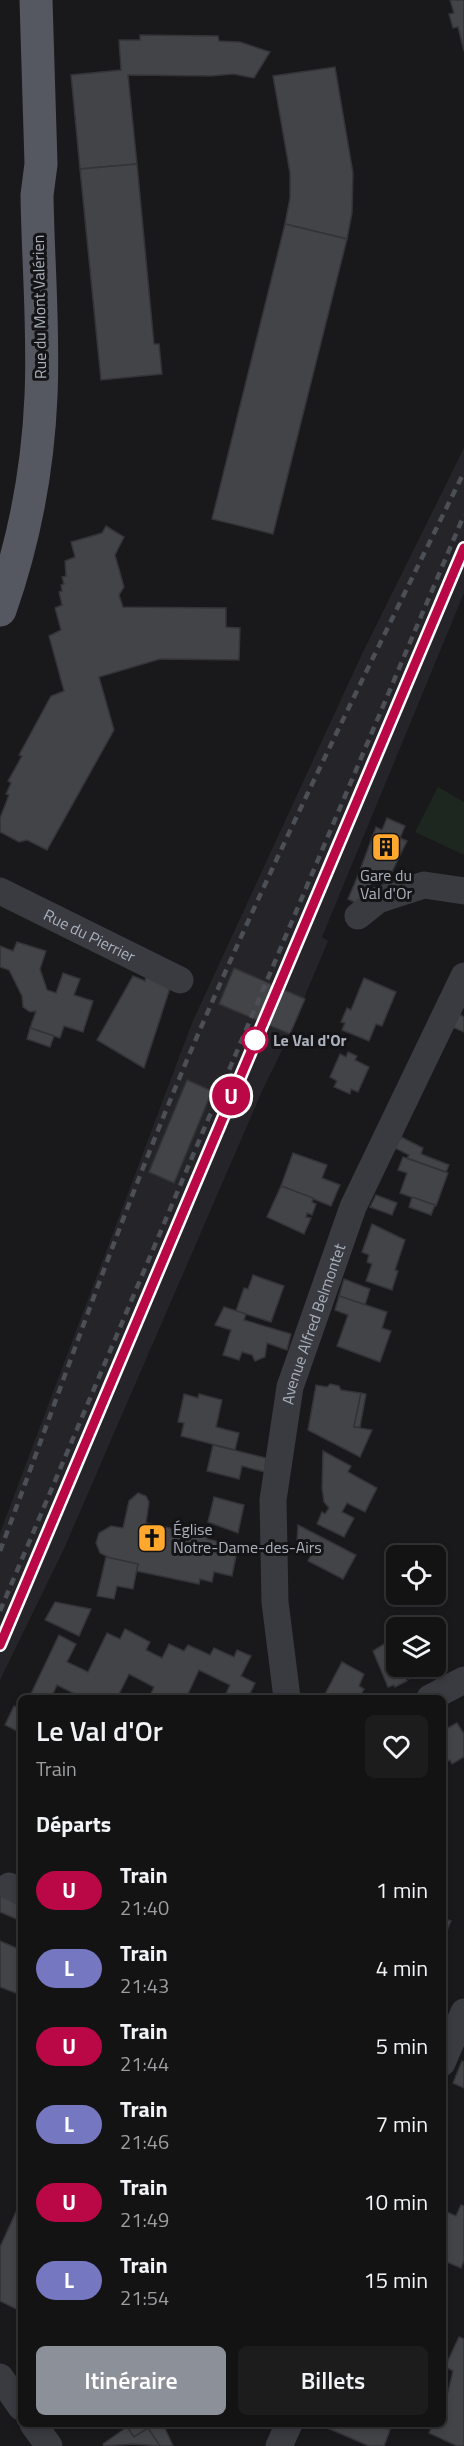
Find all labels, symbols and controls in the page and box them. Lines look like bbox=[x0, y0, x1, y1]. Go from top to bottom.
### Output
street label: Rue du Mont Valérien bbox=[26, 235, 52, 379]
building icon: Gare du Val d'Or bbox=[370, 831, 402, 863]
place label: Gare du Val d'Or bbox=[360, 863, 412, 905]
street label: Rue du Pierrier bbox=[40, 902, 140, 968]
marker: Le Val d'Or bbox=[242, 1027, 268, 1053]
place label: Le Val d'Or bbox=[273, 1028, 347, 1052]
line badge: U bbox=[212, 1076, 250, 1116]
text: U bbox=[224, 1080, 238, 1112]
street label: Avenue Alfred Belmontet bbox=[276, 1240, 351, 1406]
place label: Église Notre-Dame-des-Airs bbox=[173, 1517, 322, 1559]
church icon: Église Notre-Dame-des-Airs bbox=[136, 1522, 168, 1554]
map controls bbox=[386, 1545, 446, 1677]
button: locate bbox=[386, 1545, 446, 1605]
button: layers bbox=[386, 1617, 446, 1677]
text: Le Val d'Or bbox=[36, 1709, 163, 1752]
button: heart bbox=[365, 1715, 428, 1778]
text: Train bbox=[36, 1753, 77, 1784]
text: Départs bbox=[36, 1807, 111, 1841]
text: Train bbox=[120, 1858, 168, 1892]
text: 1 min bbox=[376, 1873, 428, 1907]
text: U bbox=[62, 1874, 76, 1906]
text: 21:40 bbox=[120, 1892, 169, 1923]
text: Train bbox=[120, 1936, 168, 1970]
text: 4 min bbox=[376, 1951, 428, 1985]
text: L bbox=[64, 1952, 74, 1984]
text: 21:43 bbox=[120, 1970, 169, 2001]
text: Train bbox=[120, 2014, 168, 2048]
text: 5 min bbox=[376, 2029, 428, 2063]
text: U bbox=[62, 2030, 76, 2062]
text: 21:44 bbox=[120, 2048, 169, 2079]
text: Train bbox=[120, 2092, 168, 2126]
text: 7 min bbox=[376, 2107, 428, 2141]
text: L bbox=[64, 2108, 74, 2140]
text: 21:46 bbox=[120, 2126, 169, 2157]
text: Train bbox=[120, 2170, 168, 2204]
text: 10 min bbox=[363, 2185, 428, 2219]
text: U bbox=[62, 2186, 76, 2218]
text: 21:49 bbox=[120, 2204, 169, 2235]
text: Train bbox=[120, 2248, 168, 2282]
text: 15 min bbox=[363, 2263, 428, 2297]
text: L bbox=[64, 2264, 74, 2296]
text: 21:54 bbox=[120, 2282, 169, 2313]
button: Itinéraire bbox=[36, 2346, 226, 2415]
button: Billets bbox=[238, 2346, 428, 2415]

